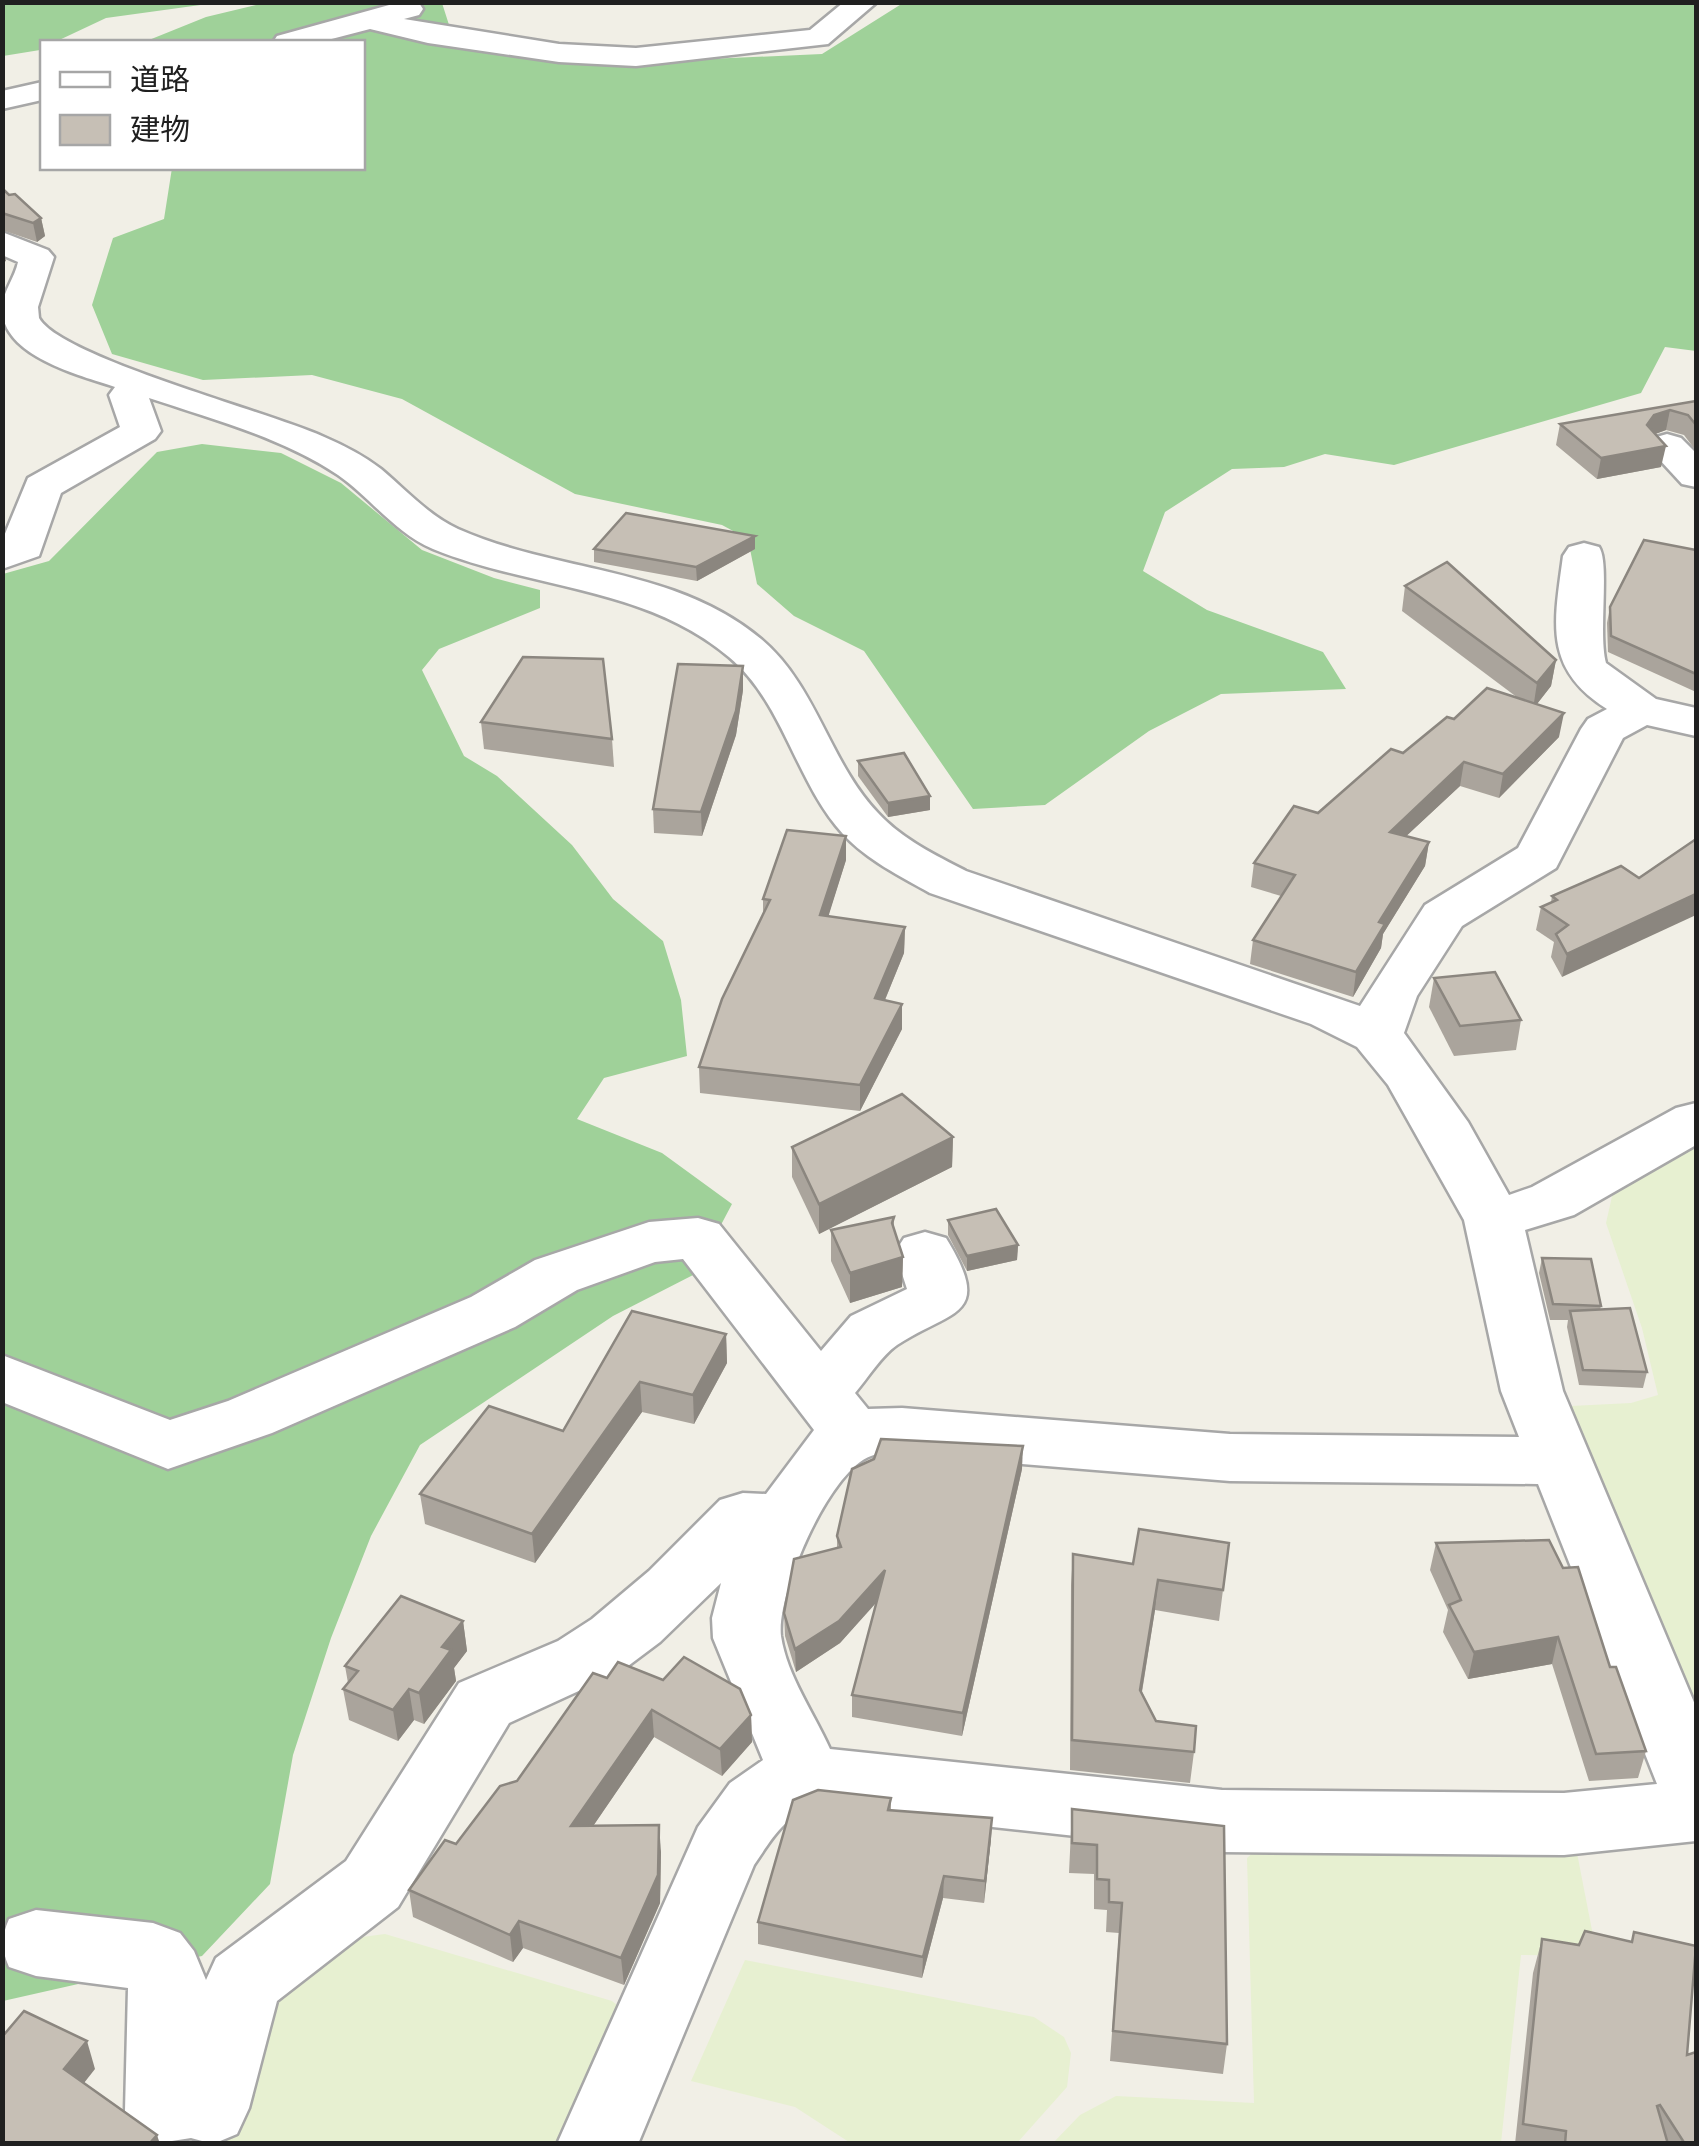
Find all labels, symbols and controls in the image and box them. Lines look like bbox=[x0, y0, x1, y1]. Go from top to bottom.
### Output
legend bbox=[40, 40, 365, 170]
text: 道路 bbox=[130, 62, 190, 98]
text: 建物 bbox=[130, 112, 190, 148]

